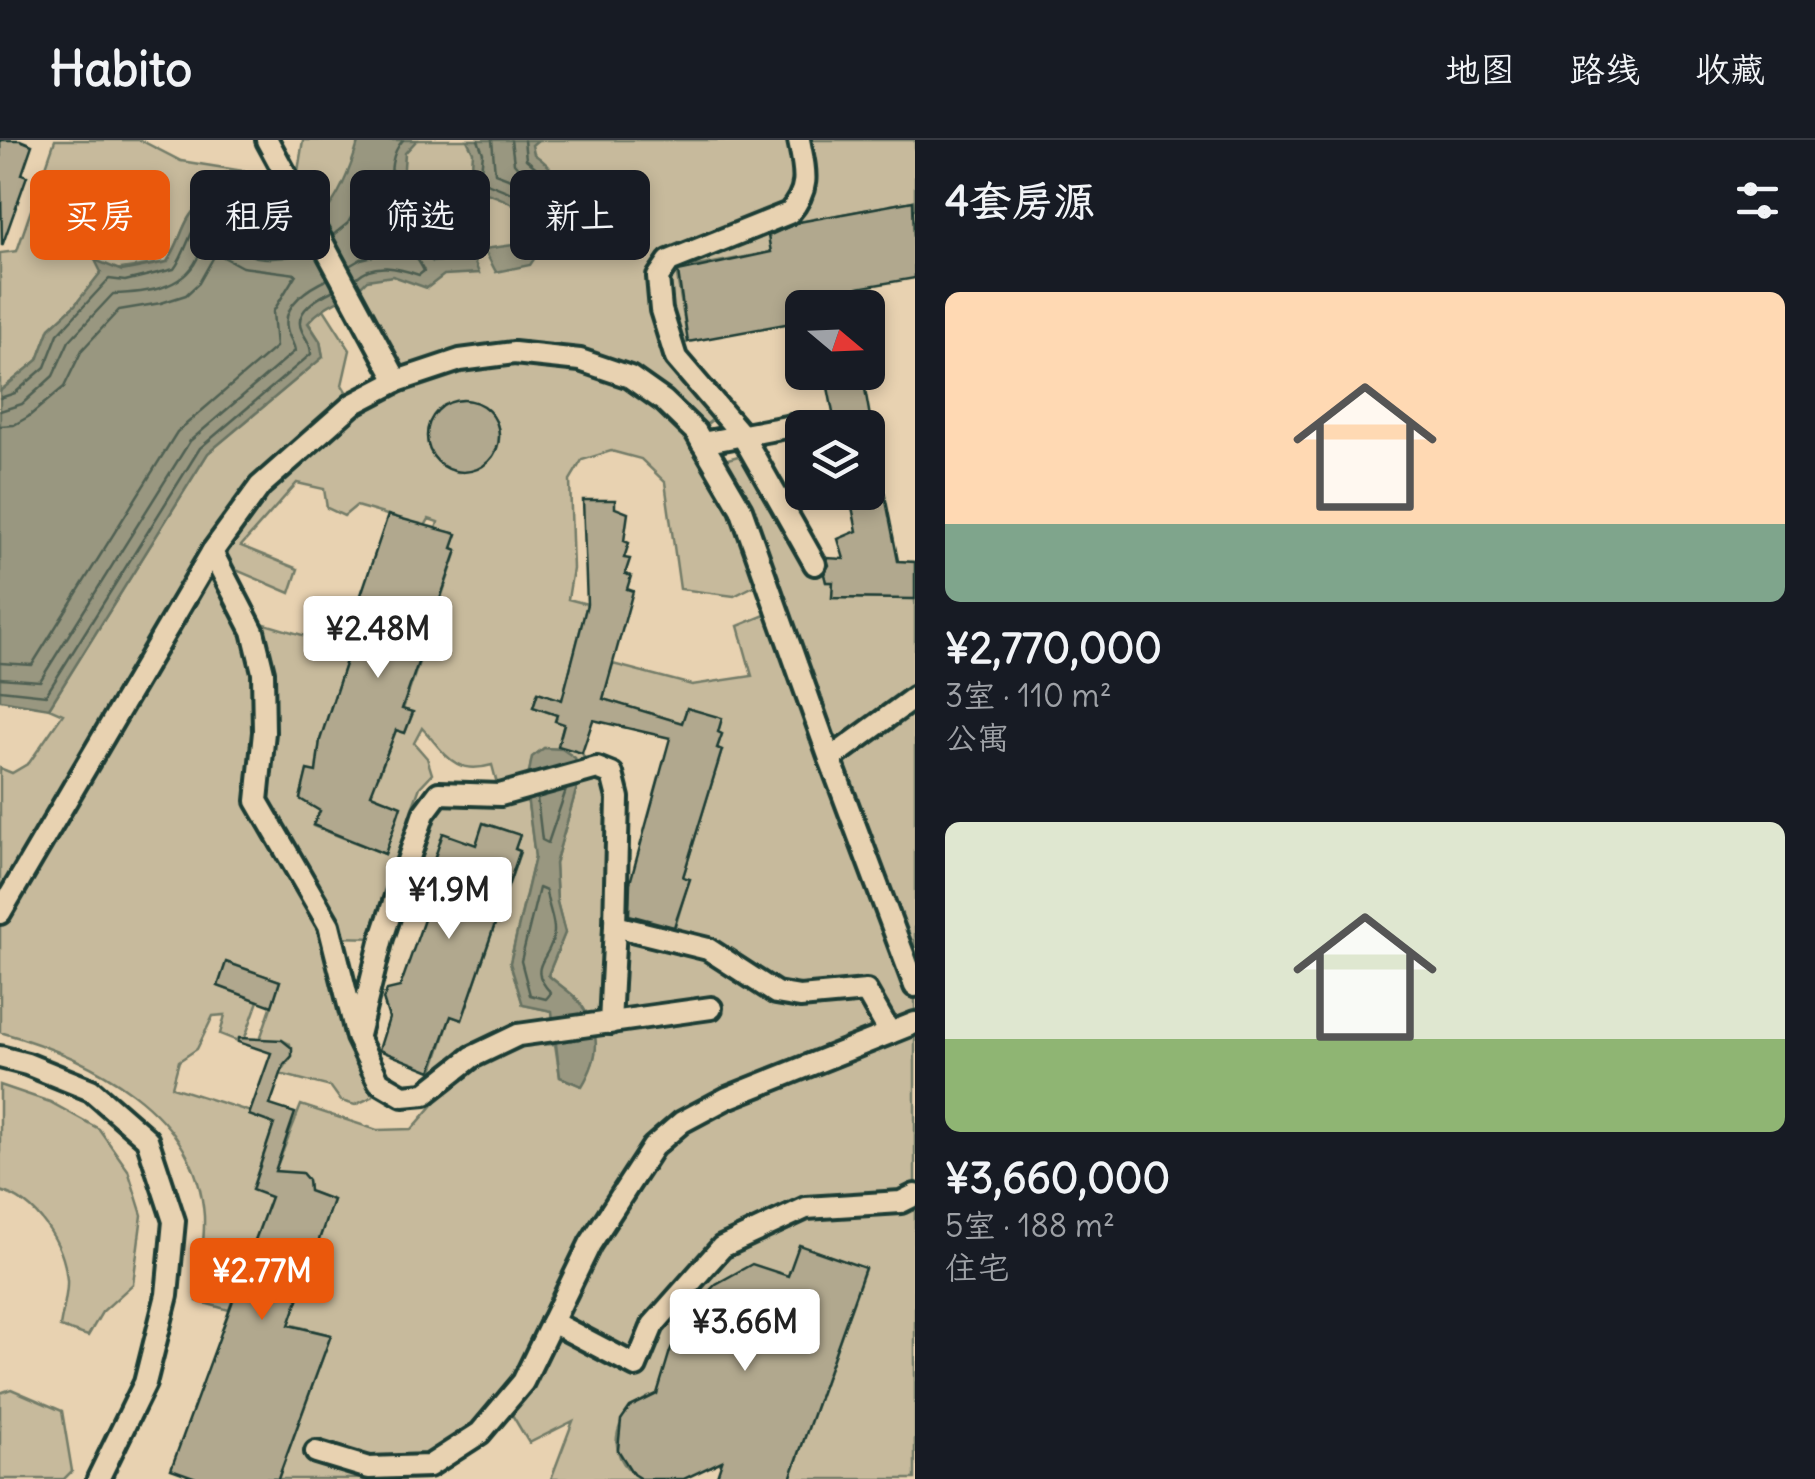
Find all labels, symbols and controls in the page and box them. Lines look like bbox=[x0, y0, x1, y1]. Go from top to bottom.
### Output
text: Habito bbox=[50, 39, 192, 99]
text: 地图 bbox=[1445, 47, 1515, 91]
text: 路线 bbox=[1570, 47, 1640, 91]
text: 收藏 bbox=[1695, 47, 1765, 91]
chip: 买房 bbox=[30, 170, 170, 260]
chip: 租房 bbox=[190, 170, 330, 260]
chip: 筛选 bbox=[350, 170, 490, 260]
chip: 新上 bbox=[510, 170, 650, 260]
icon: filters bbox=[1730, 173, 1785, 228]
text: 4套房源 bbox=[945, 175, 1095, 227]
north arrow bbox=[785, 290, 885, 390]
map controls bbox=[785, 290, 885, 510]
icon: home bbox=[1275, 357, 1455, 537]
button: layers bbox=[785, 410, 885, 510]
pin: ¥2.48M bbox=[297, 596, 459, 681]
text: ¥2.48M bbox=[325, 608, 431, 649]
text: ¥2,770,000 bbox=[945, 622, 1162, 674]
text: 3室 · 110 m² bbox=[945, 675, 1112, 716]
text: 公寓 bbox=[945, 717, 1009, 758]
pin: ¥1.9M bbox=[379, 857, 519, 942]
text: ¥1.9M bbox=[408, 869, 490, 910]
icon: home bbox=[1275, 887, 1455, 1067]
text: ¥3,660,000 bbox=[945, 1152, 1170, 1204]
text: 5室 · 188 m² bbox=[945, 1205, 1115, 1246]
pin: ¥2.77M bbox=[181, 1238, 343, 1323]
text: 住宅 bbox=[945, 1247, 1009, 1288]
text: ¥2.77M bbox=[212, 1250, 312, 1291]
pin: ¥3.66M bbox=[664, 1289, 826, 1374]
text: ¥3.66M bbox=[692, 1301, 798, 1342]

